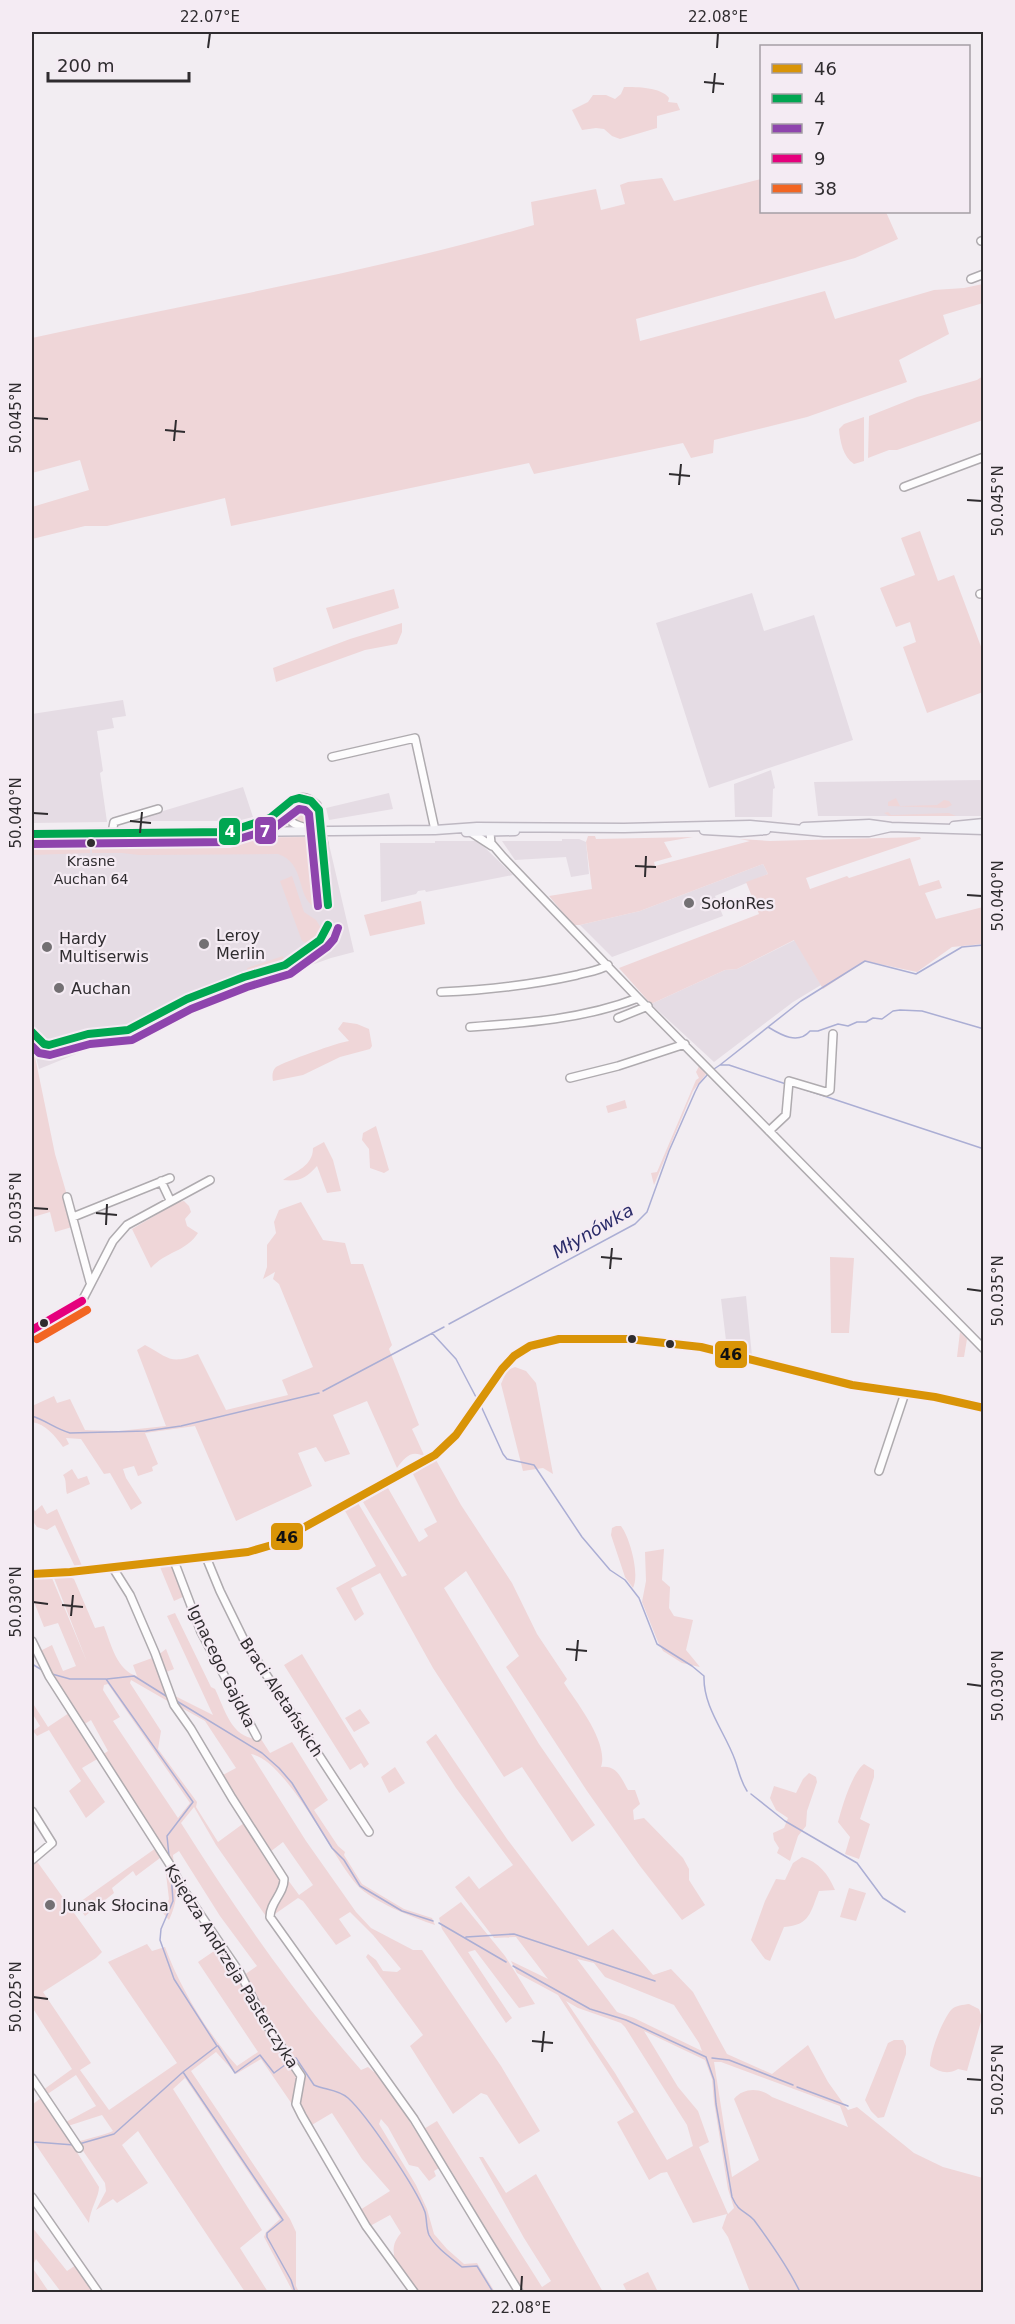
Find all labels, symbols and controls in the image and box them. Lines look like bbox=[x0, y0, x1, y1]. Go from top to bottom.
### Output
text: 22.07°E bbox=[180, 8, 240, 26]
text: 22.08°E bbox=[688, 8, 748, 26]
scale bar bbox=[48, 45, 189, 83]
legend bbox=[760, 45, 970, 213]
text: 200 m bbox=[57, 55, 115, 76]
text: 46 bbox=[814, 58, 837, 79]
text: 4 bbox=[814, 88, 825, 109]
text: 7 bbox=[814, 118, 825, 139]
text: 9 bbox=[814, 148, 825, 169]
text: 38 bbox=[814, 178, 837, 199]
text: 50.045°N bbox=[7, 382, 25, 454]
text: 50.045°N bbox=[989, 465, 1007, 537]
text: 50.040°N bbox=[7, 777, 25, 849]
line badge: 7 bbox=[254, 816, 277, 845]
line badge: 4 bbox=[218, 817, 241, 846]
text: 4 bbox=[224, 822, 236, 841]
text: 7 bbox=[259, 822, 271, 841]
marker: Krasne Auchan 64 bbox=[85, 837, 97, 849]
place label: Krasne Auchan 64 bbox=[54, 853, 128, 887]
text: 50.040°N bbox=[989, 860, 1007, 932]
place label: SołonRes bbox=[701, 894, 774, 913]
marker: SołonRes bbox=[682, 896, 696, 910]
place label: Leroy Merlin bbox=[216, 926, 265, 963]
place label: Hardy Multiserwis bbox=[59, 929, 149, 966]
marker: Leroy Merlin bbox=[197, 937, 211, 951]
marker: Hardy Multiserwis bbox=[40, 940, 54, 954]
place label: Auchan bbox=[71, 979, 131, 998]
marker: Auchan bbox=[52, 981, 66, 995]
text: 50.035°N bbox=[7, 1172, 25, 1244]
water label: Młynówka bbox=[549, 1199, 637, 1262]
text: 50.035°N bbox=[989, 1255, 1007, 1327]
unlabelled marker bbox=[38, 1317, 50, 1329]
unlabelled marker bbox=[626, 1333, 638, 1345]
unlabelled marker bbox=[664, 1338, 676, 1350]
line badge: 46 bbox=[714, 1340, 748, 1369]
text: 46 bbox=[720, 1345, 742, 1364]
line badge: 46 bbox=[270, 1522, 304, 1551]
text: 46 bbox=[276, 1528, 298, 1547]
text: 50.030°N bbox=[7, 1566, 25, 1638]
street label: Ignacego Gajdka bbox=[184, 1602, 259, 1731]
street label: Braci Aletańskich bbox=[236, 1634, 327, 1760]
text: 50.030°N bbox=[989, 1650, 1007, 1722]
street label: Księdza Andrzeja Pasterczyka bbox=[161, 1861, 302, 2072]
place label: Junak Słocina bbox=[61, 1896, 169, 1915]
marker: Junak Słocina bbox=[43, 1898, 57, 1912]
text: 50.025°N bbox=[7, 1961, 25, 2033]
text: 50.025°N bbox=[989, 2044, 1007, 2116]
text: 22.08°E bbox=[491, 2299, 551, 2317]

